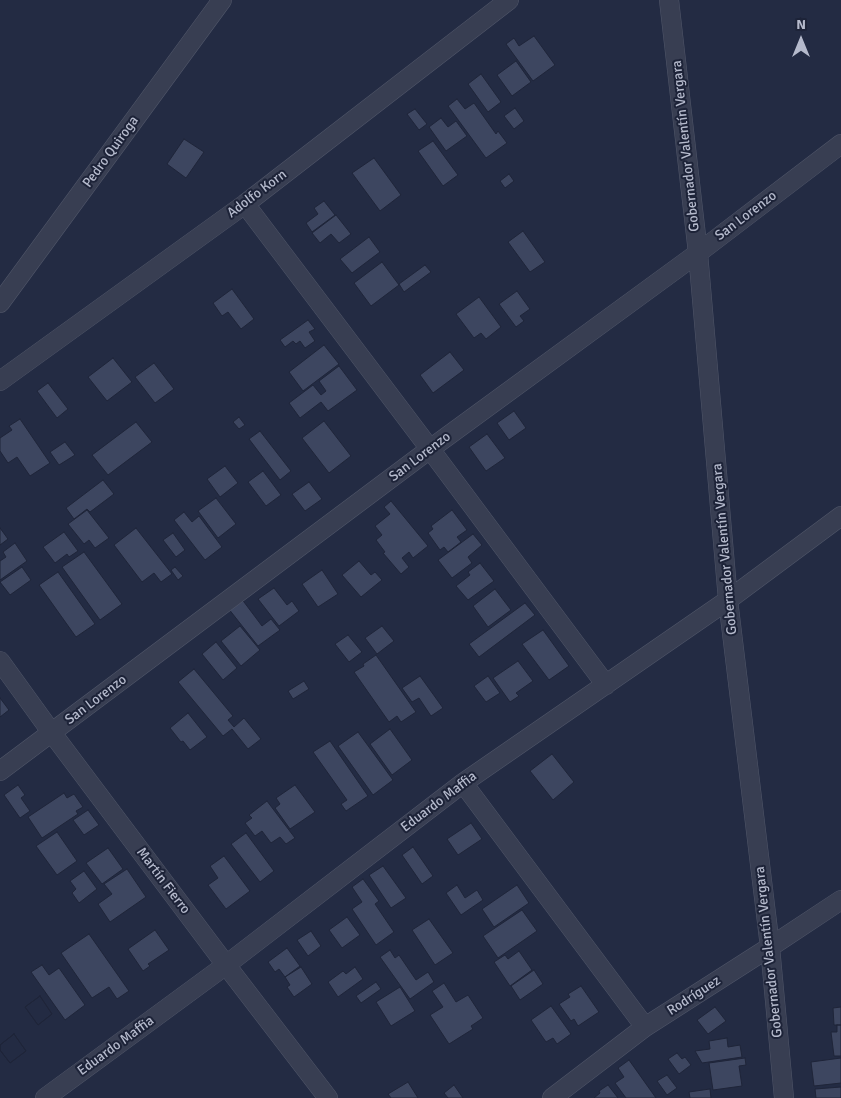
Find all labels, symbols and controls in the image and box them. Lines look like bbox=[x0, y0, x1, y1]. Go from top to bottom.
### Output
north arrow bbox=[776, 15, 826, 65]
text: N bbox=[796, 16, 806, 33]
street label: Gobernador Valentín Vergara bbox=[669, 60, 703, 232]
street label: Pedro Quiroga bbox=[79, 113, 143, 191]
street label: Adolfo Korn bbox=[224, 166, 290, 222]
street label: San Lorenzo bbox=[712, 187, 780, 245]
street label: San Lorenzo bbox=[386, 428, 454, 486]
street label: Gobernador Valentín Vergara bbox=[709, 463, 741, 635]
street label: San Lorenzo bbox=[62, 671, 130, 729]
street label: Eduardo Maffia bbox=[398, 768, 480, 836]
street label: Martín Fierro bbox=[133, 844, 193, 918]
street label: Gobernador Valentín Vergara bbox=[752, 866, 786, 1038]
street label: Rodríguez bbox=[664, 973, 724, 1019]
street label: Eduardo Maffia bbox=[74, 1013, 158, 1079]

